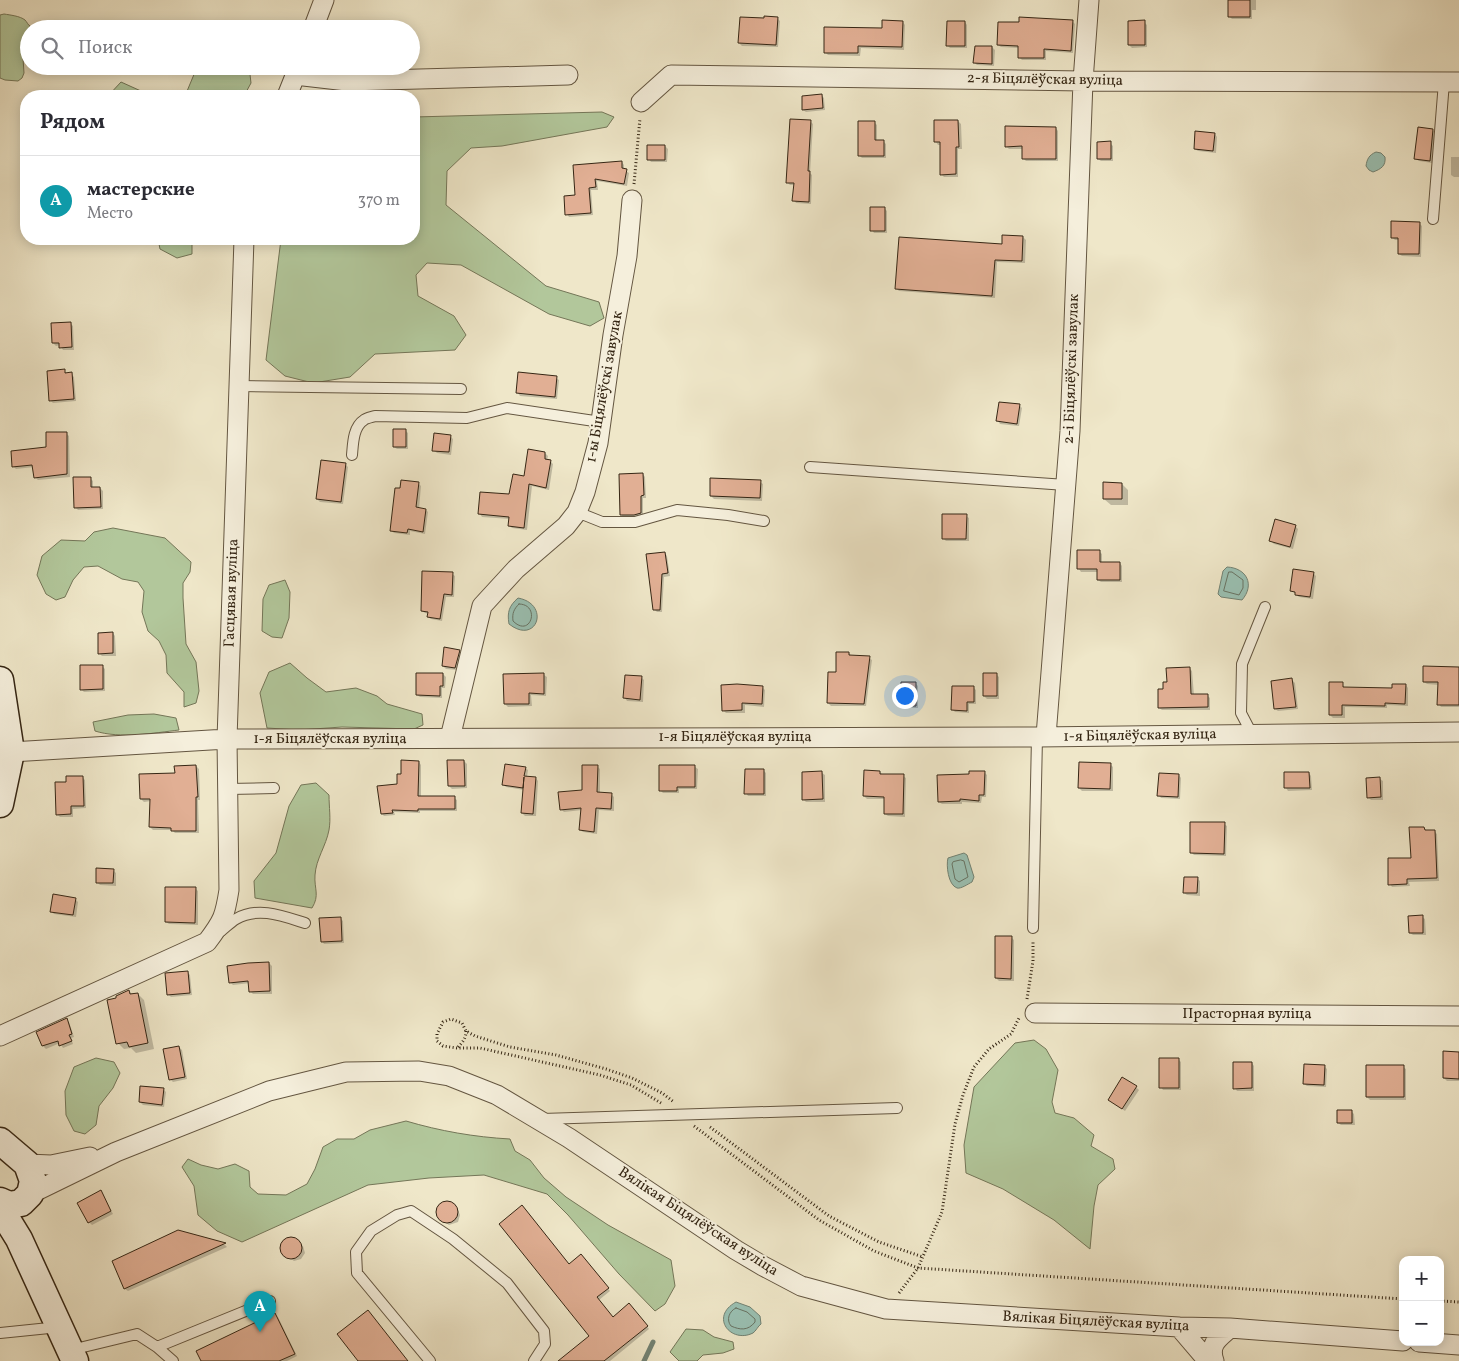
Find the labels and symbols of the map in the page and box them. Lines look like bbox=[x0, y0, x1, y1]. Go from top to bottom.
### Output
street label: 2-я Біцялёўская вуліца bbox=[967, 68, 1123, 92]
street label: 2-і Біцялёўскі завулак bbox=[1059, 293, 1085, 445]
street label: 1-ы Біцялёўскі завулак bbox=[581, 309, 629, 465]
street label: Гасцявая вуліца bbox=[220, 538, 244, 648]
your location bbox=[892, 683, 918, 709]
street label: 1-я Біцялёўская вуліца bbox=[1063, 724, 1217, 748]
street label: 1-я Біцялёўская вуліца bbox=[658, 727, 812, 748]
street label: 1-я Біцялёўская вуліца bbox=[253, 729, 407, 750]
street label: Прасторная вуліца bbox=[1182, 1004, 1312, 1025]
street label: Вялікая Біцялёўская вуліца bbox=[614, 1162, 782, 1282]
pin: A bbox=[244, 1291, 276, 1332]
street label: Вялікая Біцялёўская вуліца bbox=[1002, 1307, 1190, 1337]

